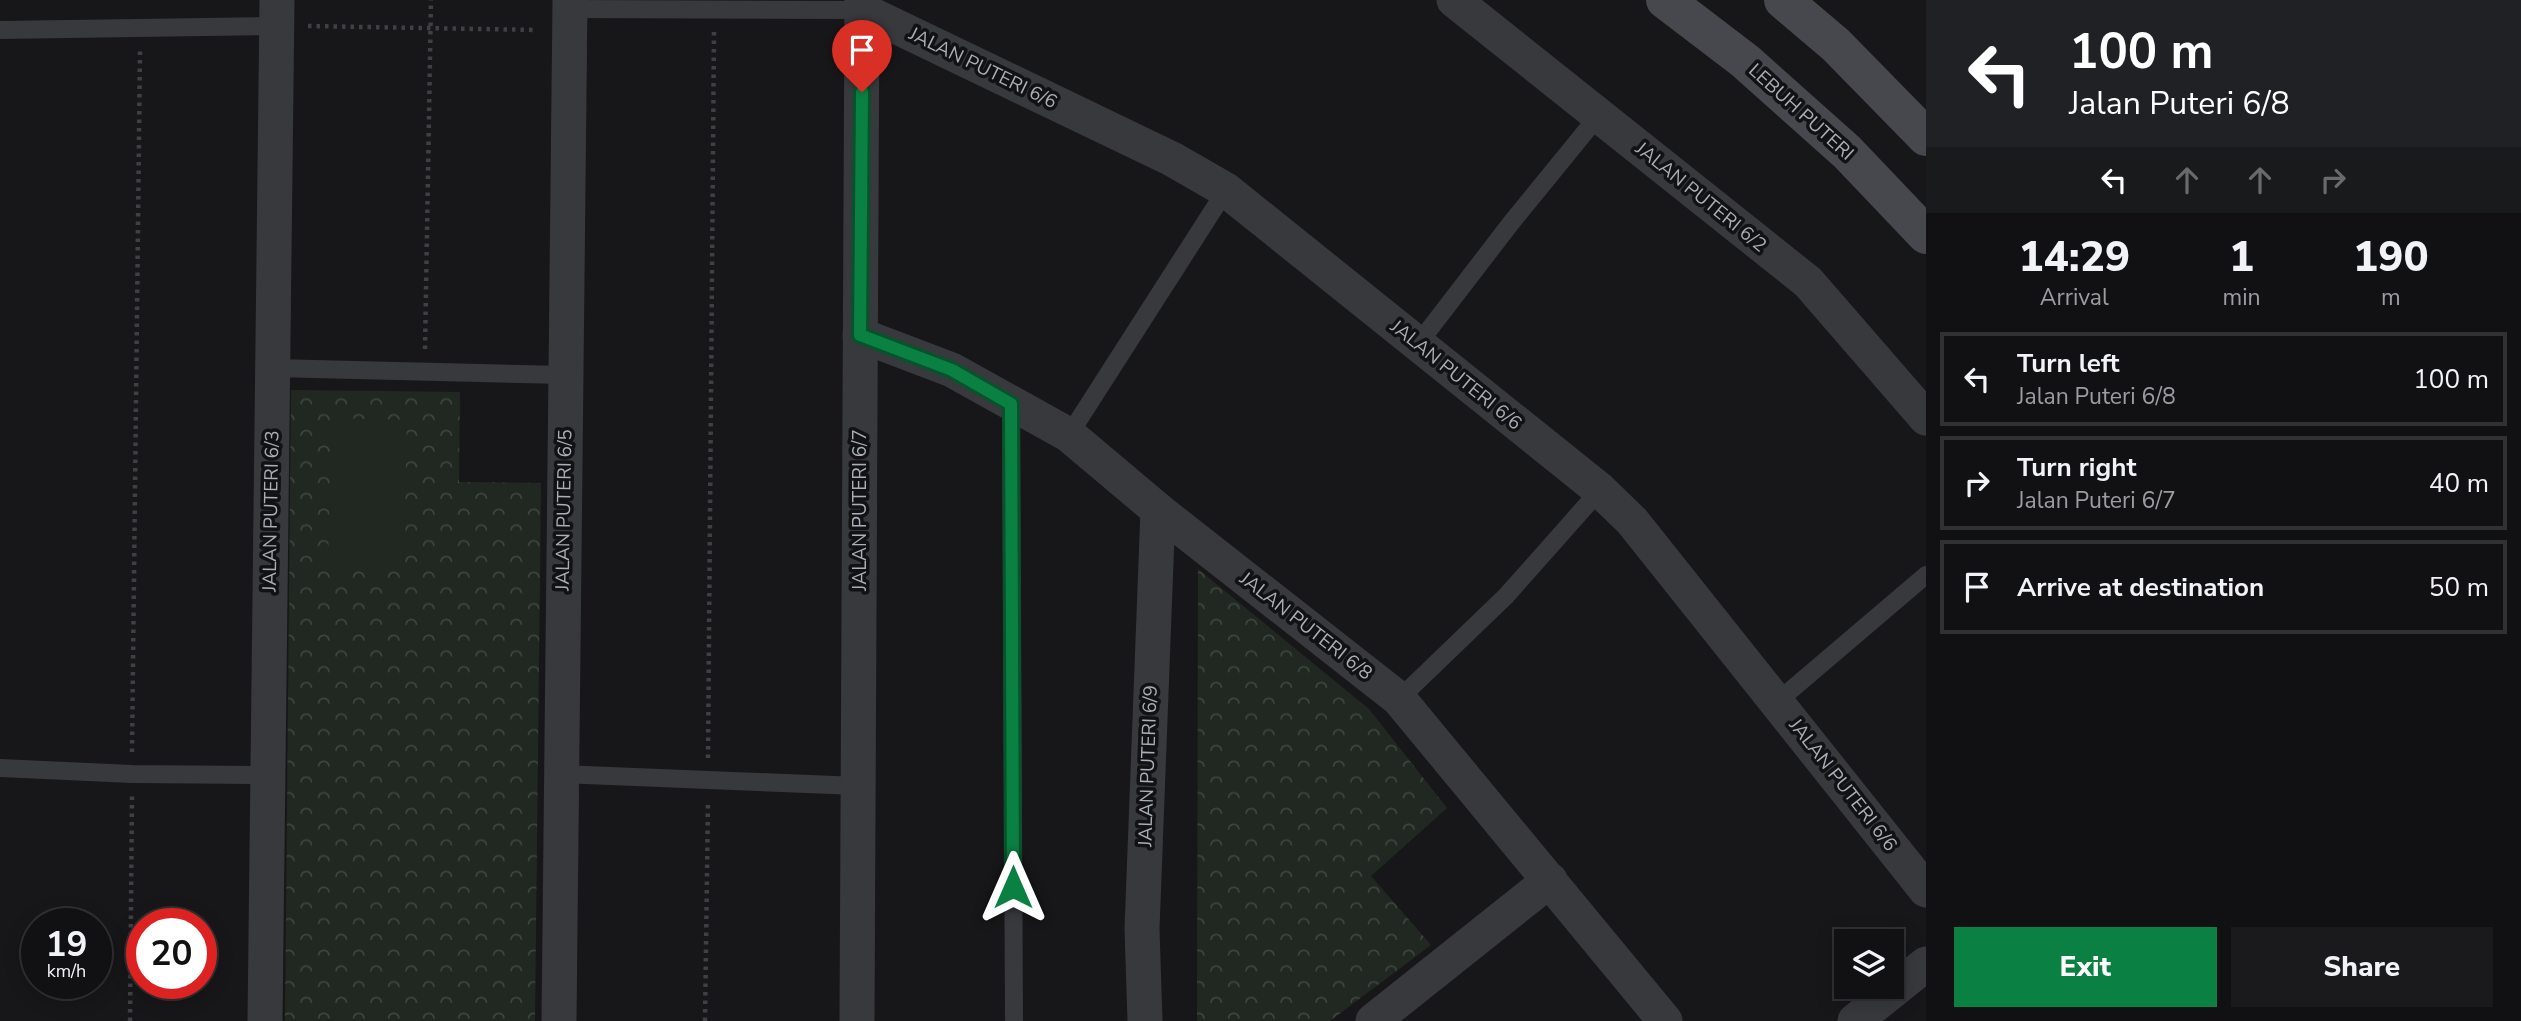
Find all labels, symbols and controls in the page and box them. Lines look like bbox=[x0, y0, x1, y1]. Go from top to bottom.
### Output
text: 100 m bbox=[2069, 18, 2213, 85]
pin bbox=[832, 20, 892, 92]
street label: JALAN PUTERI 6/6 bbox=[904, 20, 1061, 115]
icon: left bbox=[1954, 28, 2045, 119]
icon: arrive bbox=[843, 31, 881, 69]
street label: LEBUH PUTERI bbox=[1743, 58, 1859, 166]
text: Jalan Puteri 6/8 bbox=[2069, 82, 2290, 125]
street label: JALAN PUTERI 6/2 bbox=[1629, 135, 1772, 258]
icon: left bbox=[2095, 161, 2133, 199]
icon: ahead bbox=[2168, 161, 2206, 199]
icon: ahead bbox=[2241, 161, 2279, 199]
icon: right bbox=[2314, 161, 2352, 199]
text: 14:29 bbox=[2018, 229, 2130, 286]
text: 1 bbox=[2229, 229, 2254, 286]
text: 190 bbox=[2353, 229, 2429, 286]
text: Arrival bbox=[2040, 282, 2109, 313]
text: min bbox=[2223, 282, 2261, 313]
text: m bbox=[2381, 282, 2401, 313]
street label: JALAN PUTERI 6/6 bbox=[1384, 313, 1527, 436]
text: Turn left bbox=[2017, 346, 2120, 381]
icon: left bbox=[1958, 360, 1996, 398]
text: 100 m bbox=[2413, 362, 2489, 397]
text: Jalan Puteri 6/8 bbox=[2017, 381, 2176, 412]
street label: JALAN PUTERI 6/5 bbox=[550, 429, 578, 592]
street label: JALAN PUTERI 6/7 bbox=[847, 429, 873, 592]
street label: JALAN PUTERI 6/3 bbox=[257, 430, 285, 593]
text: Turn right bbox=[2017, 450, 2136, 485]
icon: right bbox=[1958, 464, 1996, 502]
text: 40 m bbox=[2429, 466, 2489, 501]
text: Jalan Puteri 6/7 bbox=[2017, 485, 2176, 516]
street label: JALAN PUTERI 6/8 bbox=[1233, 565, 1378, 686]
icon: arrive bbox=[1958, 568, 1996, 606]
text: Arrive at destination bbox=[2017, 570, 2264, 605]
text: 50 m bbox=[2429, 570, 2489, 605]
street label: JALAN PUTERI 6/9 bbox=[1132, 685, 1164, 848]
street label: JALAN PUTERI 6/6 bbox=[1782, 712, 1903, 857]
position arrow bbox=[976, 850, 1050, 924]
speed limit sign: 20 bbox=[126, 908, 217, 999]
text: 19 bbox=[45, 921, 88, 968]
button: Exit bbox=[1954, 927, 2217, 1007]
button: Share bbox=[2231, 927, 2493, 1007]
map controls bbox=[1834, 929, 1904, 999]
button: layers bbox=[1834, 929, 1904, 999]
text: km/h bbox=[47, 959, 86, 983]

